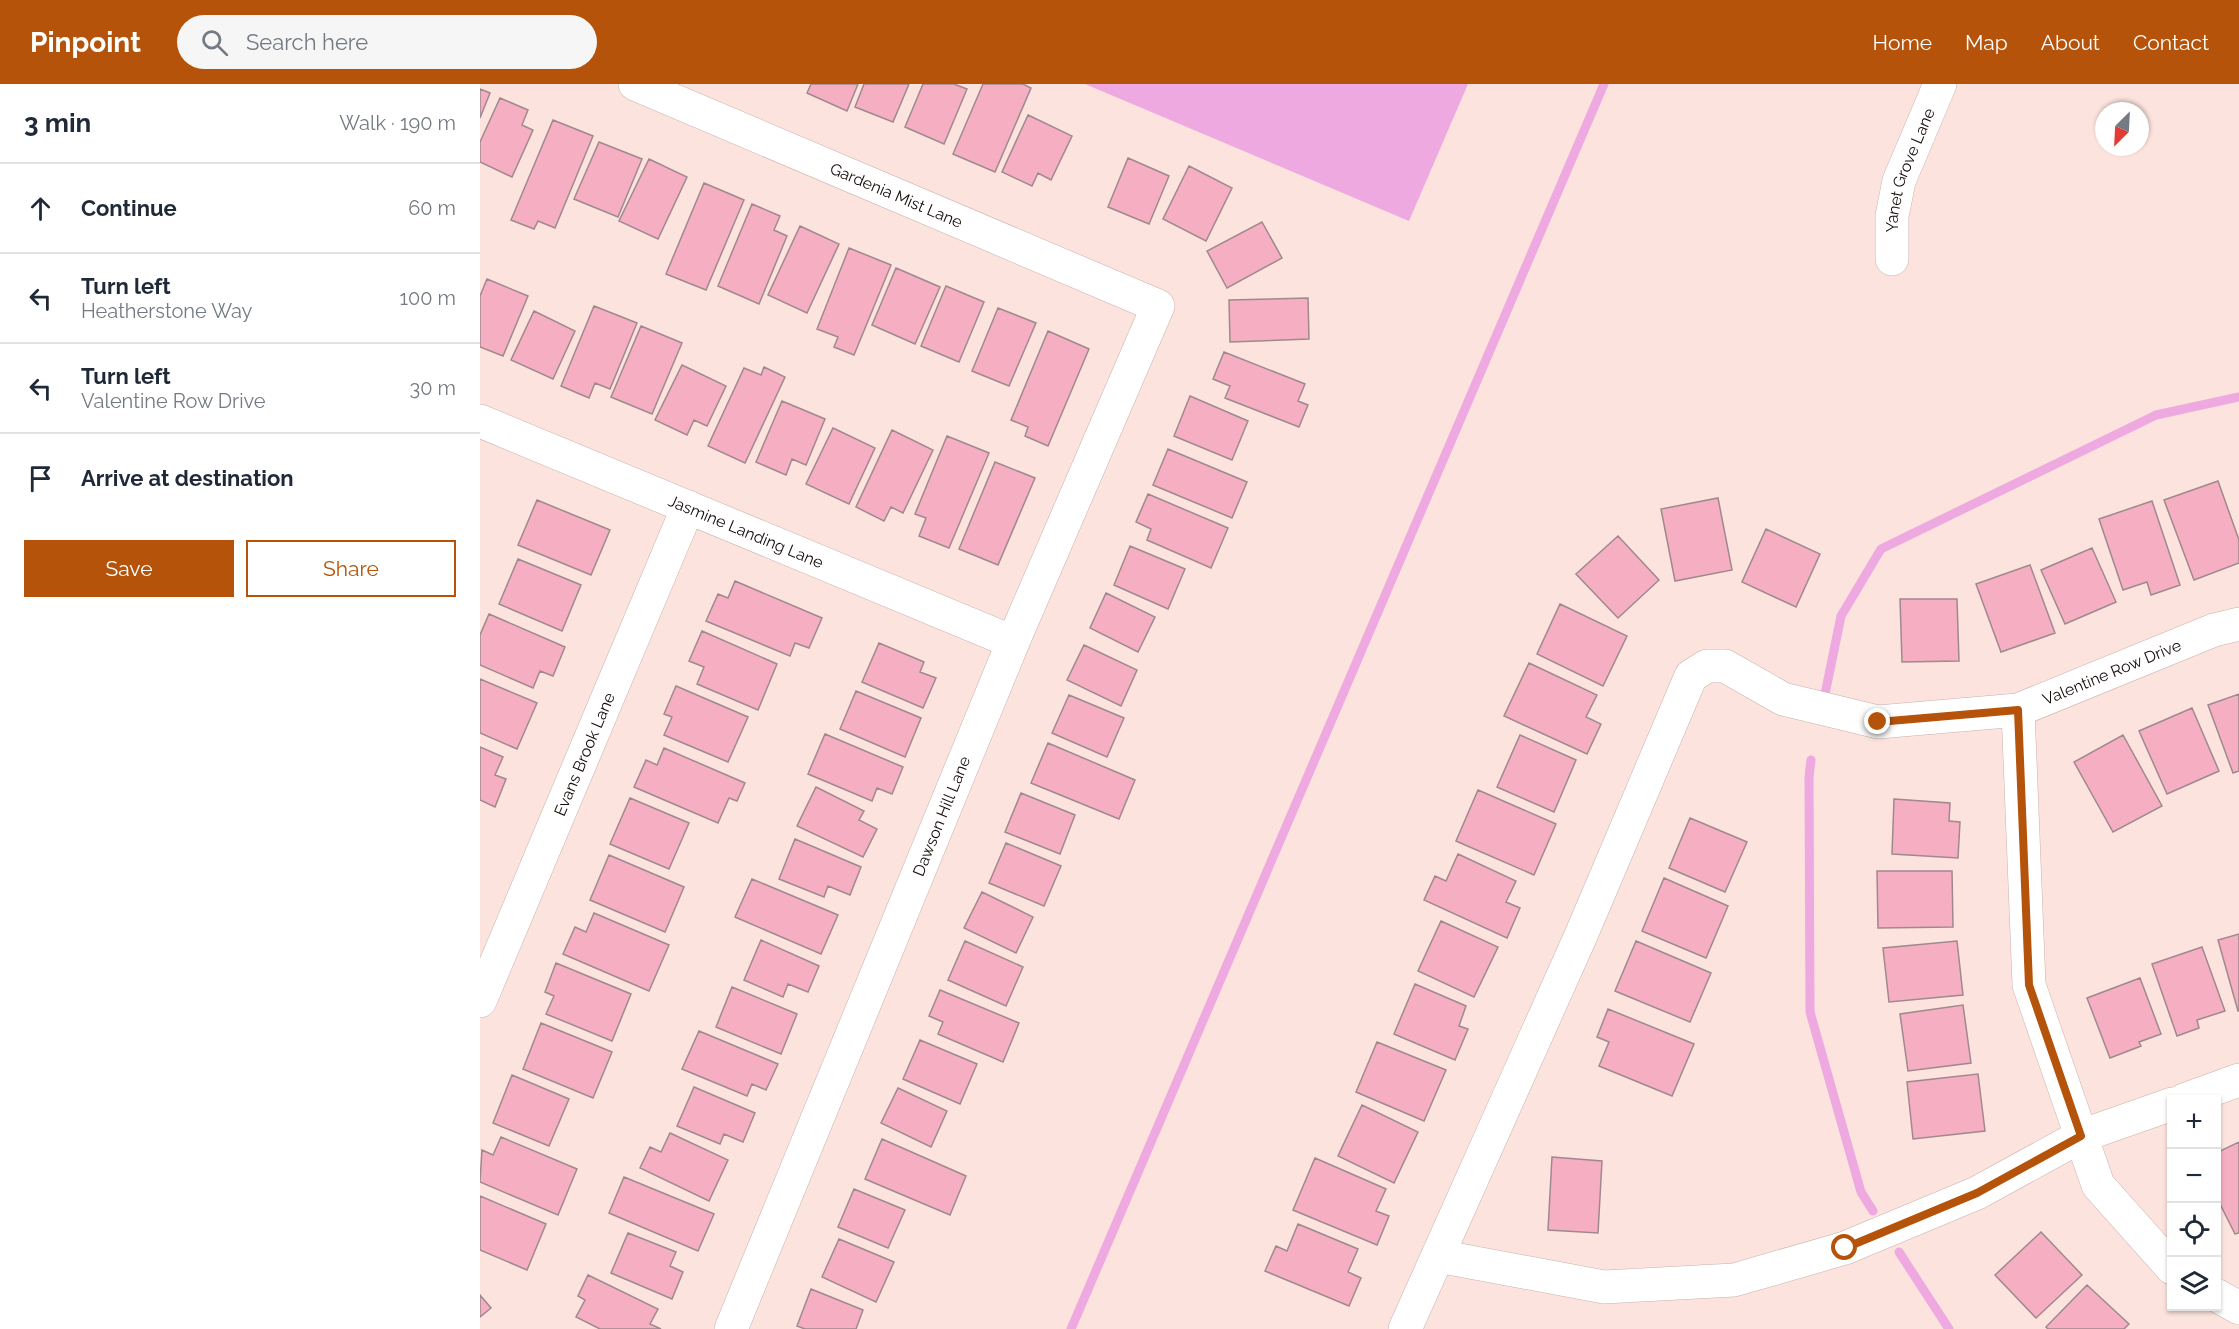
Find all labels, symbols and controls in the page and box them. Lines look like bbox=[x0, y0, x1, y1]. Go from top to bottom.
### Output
search box bbox=[177, 15, 597, 69]
text: Pinpoint bbox=[30, 26, 141, 59]
icon: search bbox=[198, 26, 231, 59]
text: Search here bbox=[246, 29, 368, 55]
text: Home bbox=[1873, 30, 1932, 55]
text: Map bbox=[1965, 30, 2008, 55]
text: About bbox=[2041, 30, 2100, 55]
text: Contact bbox=[2133, 30, 2209, 55]
north arrow bbox=[2095, 102, 2149, 156]
street label: Yanet Grove Lane bbox=[1883, 105, 1939, 232]
text: 3 min bbox=[24, 108, 91, 138]
text: Walk · 190 m bbox=[339, 111, 456, 135]
street label: Gardenia Mist Lane bbox=[827, 159, 965, 232]
icon: ahead bbox=[24, 192, 57, 225]
text: Continue bbox=[81, 195, 177, 221]
text: 60 m bbox=[408, 196, 456, 220]
text: Turn left bbox=[81, 273, 171, 299]
icon: left bbox=[24, 282, 57, 315]
text: 100 m bbox=[399, 286, 456, 310]
text: Heatherstone Way bbox=[81, 299, 252, 323]
text: Turn left bbox=[81, 363, 171, 389]
icon: left bbox=[24, 372, 57, 405]
text: 30 m bbox=[410, 376, 456, 400]
text: Valentine Row Drive bbox=[81, 389, 266, 413]
icon: arrive bbox=[24, 462, 57, 495]
text: Arrive at destination bbox=[81, 465, 294, 491]
street label: Jasmine Landing Lane bbox=[666, 491, 826, 572]
button: Save bbox=[24, 540, 234, 597]
button: Share bbox=[246, 540, 456, 597]
street label: Valentine Row Drive bbox=[2040, 635, 2184, 709]
street label: Evans Brook Lane bbox=[550, 690, 619, 819]
route end bbox=[1864, 708, 1890, 734]
street label: Dawson Hill Lane bbox=[909, 753, 974, 879]
map controls bbox=[2167, 1095, 2221, 1311]
button: + bbox=[2167, 1095, 2221, 1149]
button: − bbox=[2167, 1149, 2221, 1203]
button: locate bbox=[2167, 1203, 2221, 1257]
route start bbox=[1831, 1234, 1857, 1260]
button: layers bbox=[2167, 1257, 2221, 1311]

